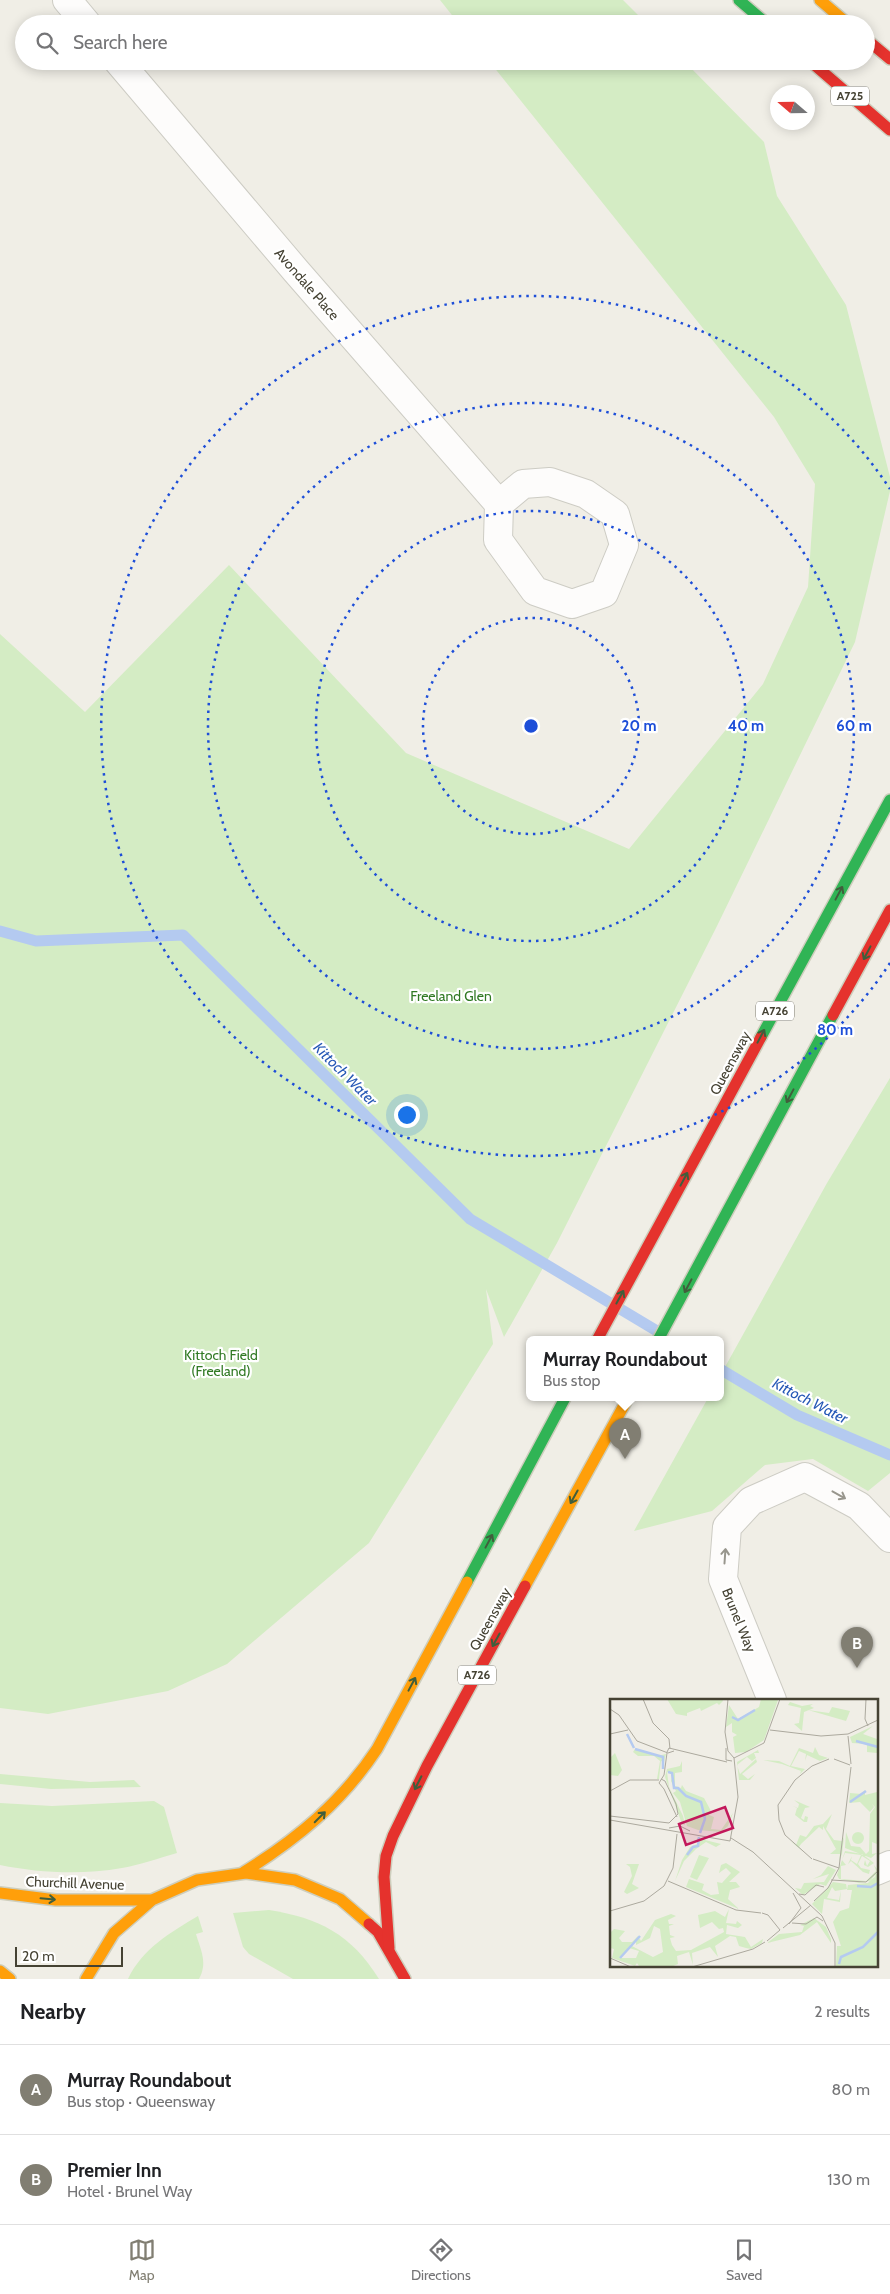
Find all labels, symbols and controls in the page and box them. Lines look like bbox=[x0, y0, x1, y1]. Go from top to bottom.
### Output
search box bbox=[15, 15, 875, 70]
icon: search bbox=[33, 29, 61, 57]
text: Search here bbox=[73, 31, 167, 54]
north arrow bbox=[770, 85, 815, 130]
road number: A725 bbox=[831, 86, 869, 105]
street label: Avondale Place bbox=[271, 244, 343, 324]
centre of rings bbox=[522, 717, 540, 735]
text: 20 m bbox=[622, 717, 656, 735]
text: 40 m bbox=[728, 717, 764, 735]
text: 60 m bbox=[836, 717, 872, 735]
one-way arrow bbox=[834, 886, 844, 901]
one-way arrow bbox=[862, 945, 871, 960]
park label: Freeland Glen bbox=[410, 987, 492, 1005]
road number: A726 bbox=[756, 1001, 794, 1020]
text: 80 m bbox=[817, 1021, 853, 1039]
street label: Queensway bbox=[706, 1028, 754, 1098]
one-way arrow bbox=[757, 1029, 766, 1044]
water label: Kittoch Water bbox=[310, 1039, 381, 1110]
one-way arrow bbox=[785, 1088, 794, 1103]
your location bbox=[394, 1102, 420, 1128]
one-way arrow bbox=[680, 1172, 689, 1187]
one-way arrow bbox=[682, 1278, 692, 1292]
one-way arrow bbox=[615, 1290, 625, 1305]
popup bbox=[526, 1336, 724, 1401]
park label: Kittoch Field (Freeland) bbox=[184, 1346, 258, 1380]
text: Murray Roundabout bbox=[543, 1348, 707, 1371]
text: Bus stop bbox=[543, 1371, 601, 1390]
water label: Kittoch Water bbox=[769, 1374, 852, 1428]
pin: A bbox=[609, 1418, 641, 1459]
one-way arrow bbox=[569, 1490, 579, 1505]
one-way arrow bbox=[831, 1491, 846, 1501]
one-way arrow bbox=[484, 1534, 494, 1549]
one-way arrow bbox=[720, 1548, 730, 1564]
street label: Queensway bbox=[465, 1584, 515, 1654]
street label: Brunel Way bbox=[718, 1585, 760, 1655]
pin: B bbox=[841, 1627, 873, 1668]
one-way arrow bbox=[491, 1632, 500, 1647]
road number: A726 bbox=[458, 1666, 496, 1684]
one-way arrow bbox=[407, 1677, 417, 1692]
inset map bbox=[610, 1699, 878, 1966]
one-way arrow bbox=[413, 1775, 422, 1790]
one-way arrow bbox=[314, 1811, 327, 1823]
street label: Churchill Avenue bbox=[25, 1872, 125, 1894]
one-way arrow bbox=[40, 1895, 56, 1904]
scale bar bbox=[15, 1944, 122, 1967]
text: 20 m bbox=[22, 1947, 55, 1965]
text: Nearby bbox=[20, 1999, 86, 2024]
text: 2 results bbox=[814, 2002, 870, 2021]
text: Murray Roundabout bbox=[67, 2069, 231, 2092]
text: A bbox=[31, 2080, 41, 2099]
text: 80 m bbox=[832, 2080, 870, 2099]
text: Bus stop · Queensway bbox=[67, 2092, 215, 2111]
text: Premier Inn bbox=[67, 2159, 162, 2182]
text: B bbox=[31, 2170, 41, 2189]
text: 130 m bbox=[827, 2170, 870, 2189]
text: Hotel · Brunel Way bbox=[67, 2182, 192, 2201]
tab: Map bbox=[128, 2236, 156, 2284]
tab: Directions bbox=[411, 2236, 471, 2284]
tab: Saved bbox=[726, 2236, 762, 2284]

